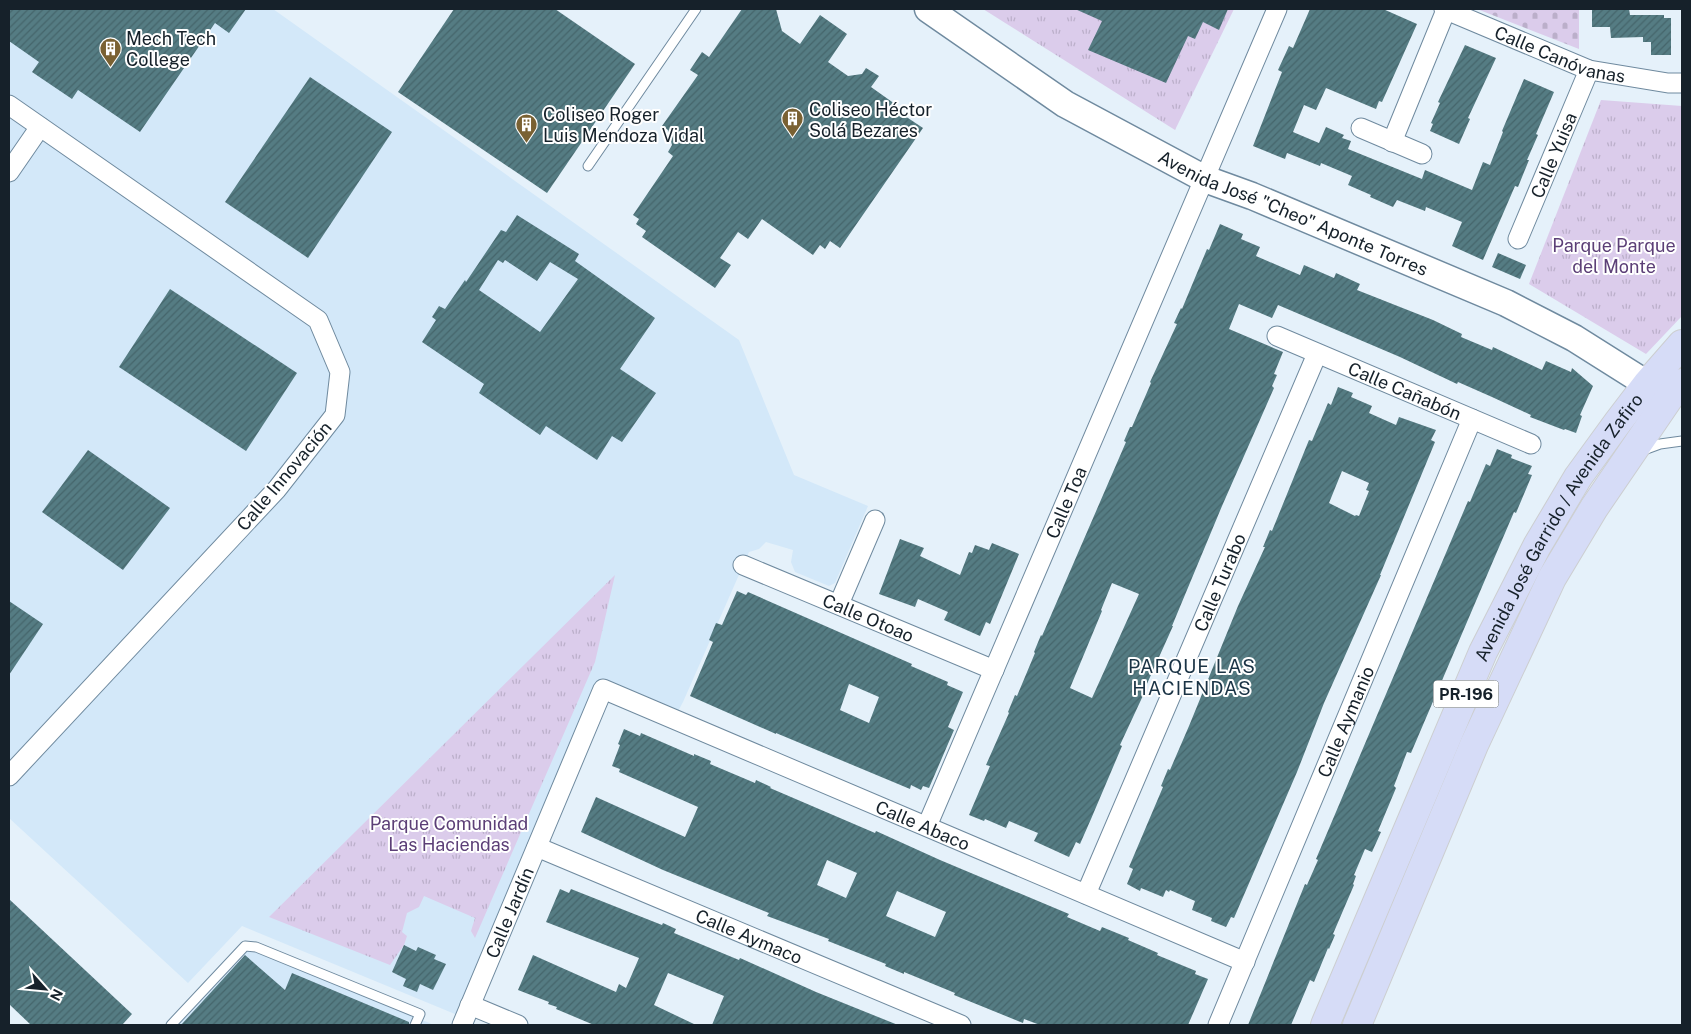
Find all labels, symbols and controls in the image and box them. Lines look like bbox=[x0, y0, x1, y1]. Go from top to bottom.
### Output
street label: Calle Canóvanas bbox=[1492, 21, 1627, 86]
place label: Mech Tech College bbox=[126, 28, 216, 70]
building icon: Mech Tech College bbox=[98, 36, 122, 67]
place label: Coliseo Héctor Solá Bezares bbox=[809, 99, 932, 141]
place label: Coliseo Roger Luis Mendoza Vidal bbox=[543, 104, 704, 146]
building icon: Coliseo Héctor Solá Bezares bbox=[781, 107, 805, 138]
street label: Calle Yuisa bbox=[1526, 109, 1581, 201]
building icon: Coliseo Roger Luis Mendoza Vidal bbox=[515, 112, 539, 143]
street label: Avenida José "Cheo" Aponte Torres bbox=[1155, 146, 1431, 279]
park label: Parque Parque del Monte bbox=[1552, 235, 1676, 277]
street label: Calle Cañabón bbox=[1345, 357, 1465, 424]
street label: Avenida José Garrido / Avenida Zafiro bbox=[1470, 389, 1647, 664]
street label: Calle Innovación bbox=[232, 417, 336, 535]
street label: Calle Toa bbox=[1041, 463, 1090, 542]
street label: Calle Turabo bbox=[1189, 530, 1250, 635]
street label: Calle Otoao bbox=[820, 589, 917, 646]
district label: PARQUE LAS HACIENDAS bbox=[1128, 655, 1256, 699]
street label: Calle Aymanio bbox=[1313, 663, 1378, 780]
road number: PR-196 bbox=[1434, 681, 1498, 708]
street label: Calle Abaco bbox=[873, 796, 973, 854]
park label: Parque Comunidad Las Haciendas bbox=[370, 813, 528, 855]
street label: Calle Jardín bbox=[481, 864, 538, 961]
street label: Calle Aymaco bbox=[693, 904, 806, 968]
north arrow bbox=[20, 964, 70, 1014]
text: N bbox=[47, 986, 66, 1003]

